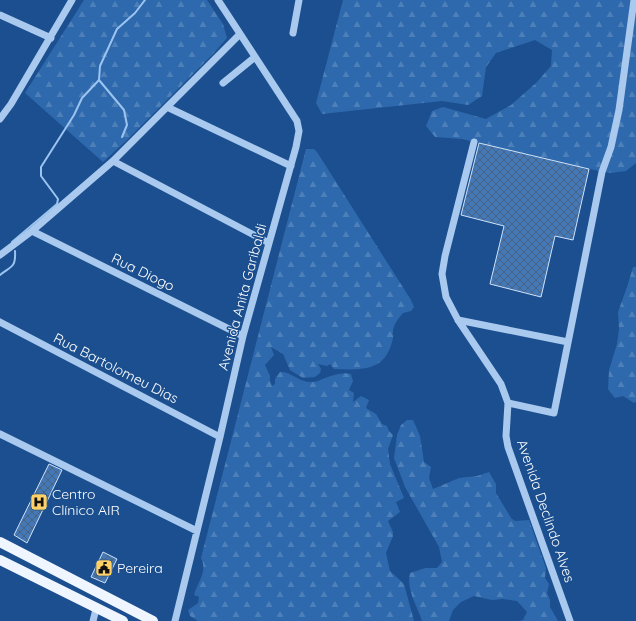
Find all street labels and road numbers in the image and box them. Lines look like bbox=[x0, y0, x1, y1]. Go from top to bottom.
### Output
street label: Avenida Anita Garibaldi bbox=[214, 222, 270, 372]
street label: Rua Diogo bbox=[109, 249, 177, 295]
street label: Rua Bartolomeu Dias bbox=[51, 329, 181, 407]
street label: Avenida Declindo Alves bbox=[513, 437, 579, 585]

